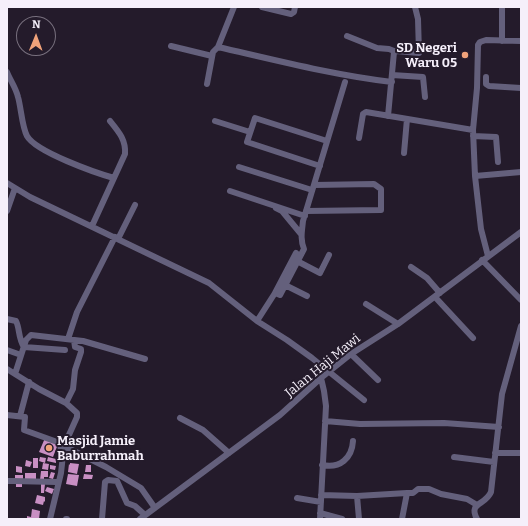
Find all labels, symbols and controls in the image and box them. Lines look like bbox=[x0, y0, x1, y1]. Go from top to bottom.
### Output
north arrow bbox=[16, 16, 56, 56]
text: N bbox=[32, 18, 41, 31]
place label: SD Negeri Waru 05 bbox=[396, 40, 457, 71]
marker: SD Negeri Waru 05 bbox=[460, 50, 470, 60]
street label: Jalan Haji Mawi bbox=[282, 331, 364, 401]
place label: Masjid Jamie Baburrahmah bbox=[57, 433, 144, 464]
marker: Masjid Jamie Baburrahmah bbox=[44, 443, 54, 453]

